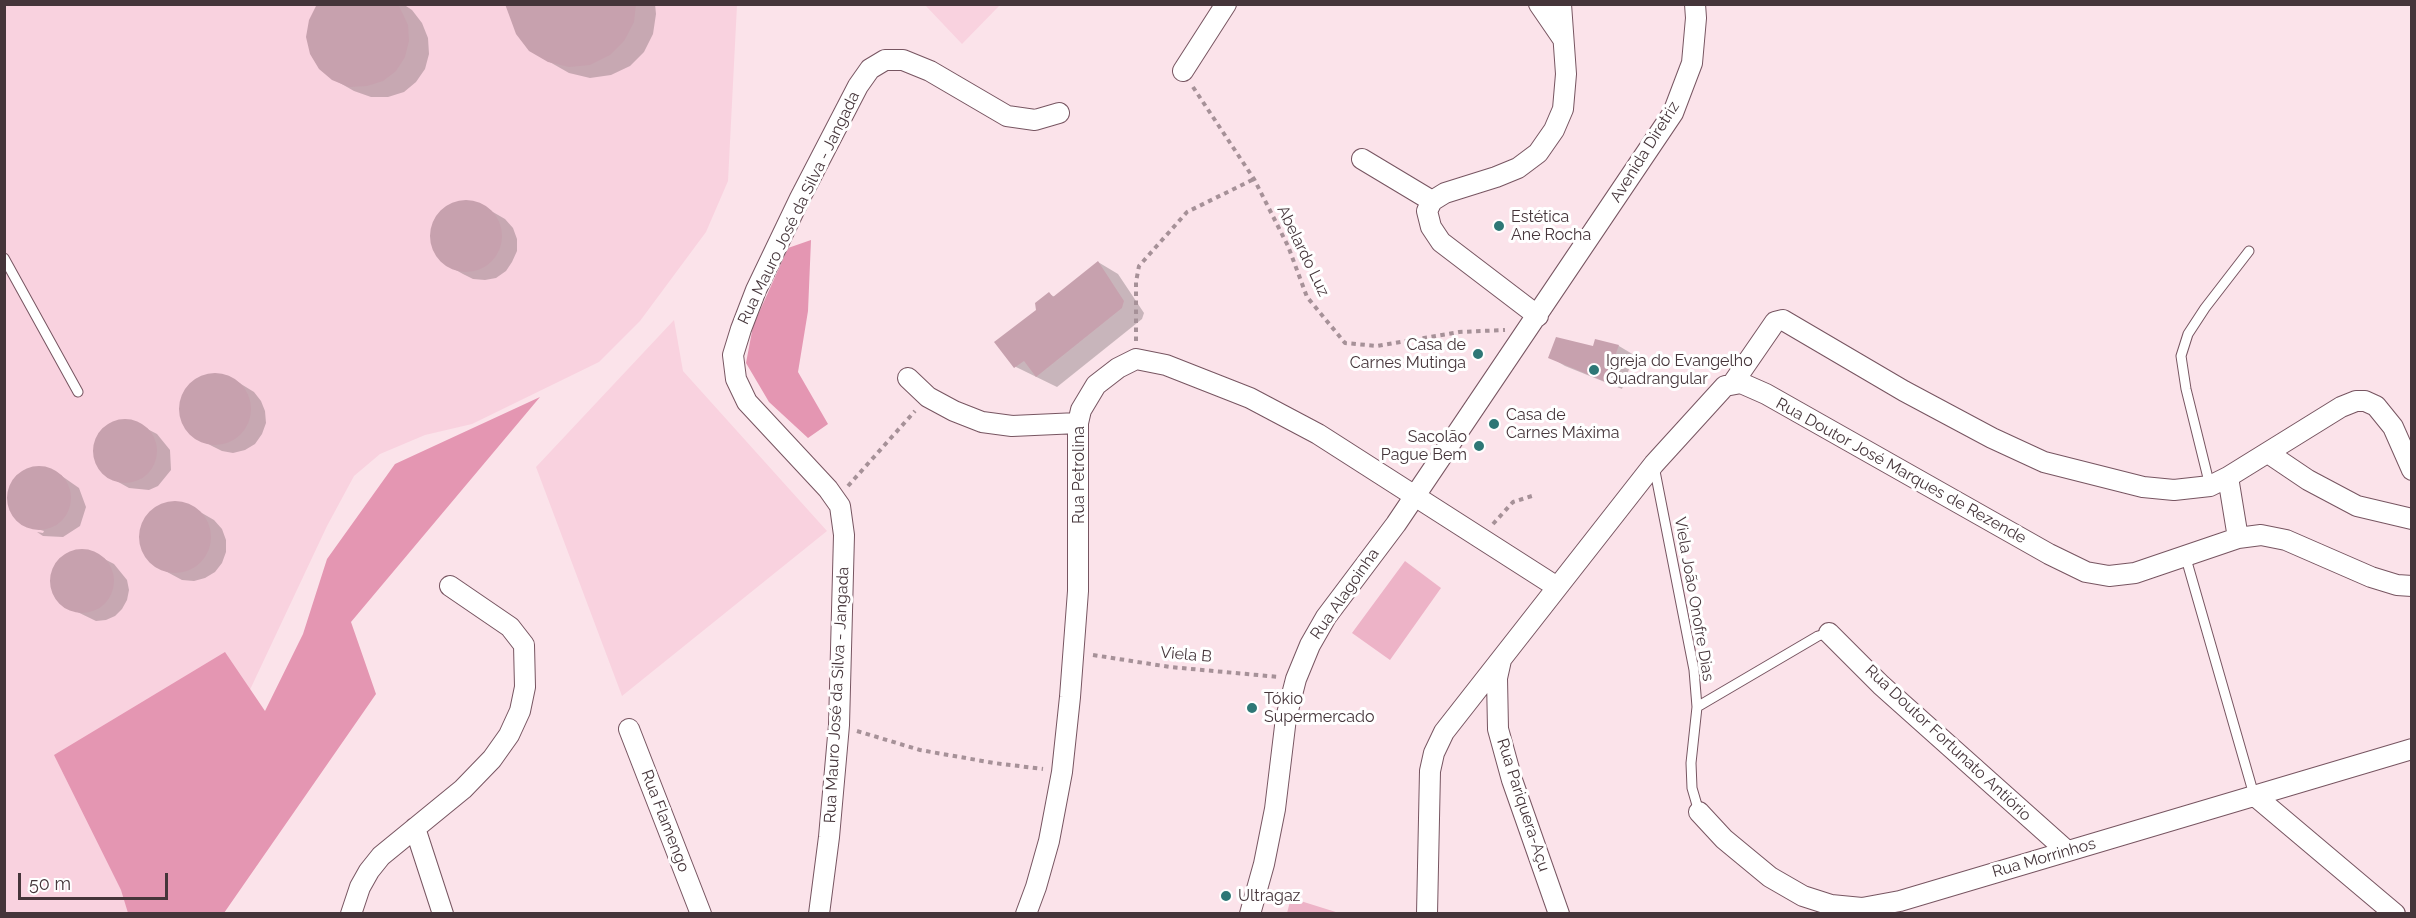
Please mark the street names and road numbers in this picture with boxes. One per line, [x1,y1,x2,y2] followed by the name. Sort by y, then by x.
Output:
[734,88,864,328] street label: Rua Mauro José da Silva - Jangada
[1606,98,1684,206] street label: Avenida Diretriz
[1273,202,1333,300] street label: Abelardo Luz
[1773,394,2029,548] street label: Rua Doutor José Marques de Rezende
[1069,426,1089,524] street label: Rua Petrolina
[1670,515,1718,683] street label: Viela João Onofre Dias
[1307,545,1383,643] street label: Rua Alagoinha
[821,566,853,824] street label: Rua Mauro José da Silva - Jangada
[1159,643,1213,667] street label: Viela B
[1861,661,2035,825] street label: Rua Doutor Fortunato Antiório
[1492,736,1554,874] street label: Rua Pariquera-Açu
[637,767,693,875] street label: Rua Flamengo
[1990,834,2098,882] street label: Rua Morrinhos

